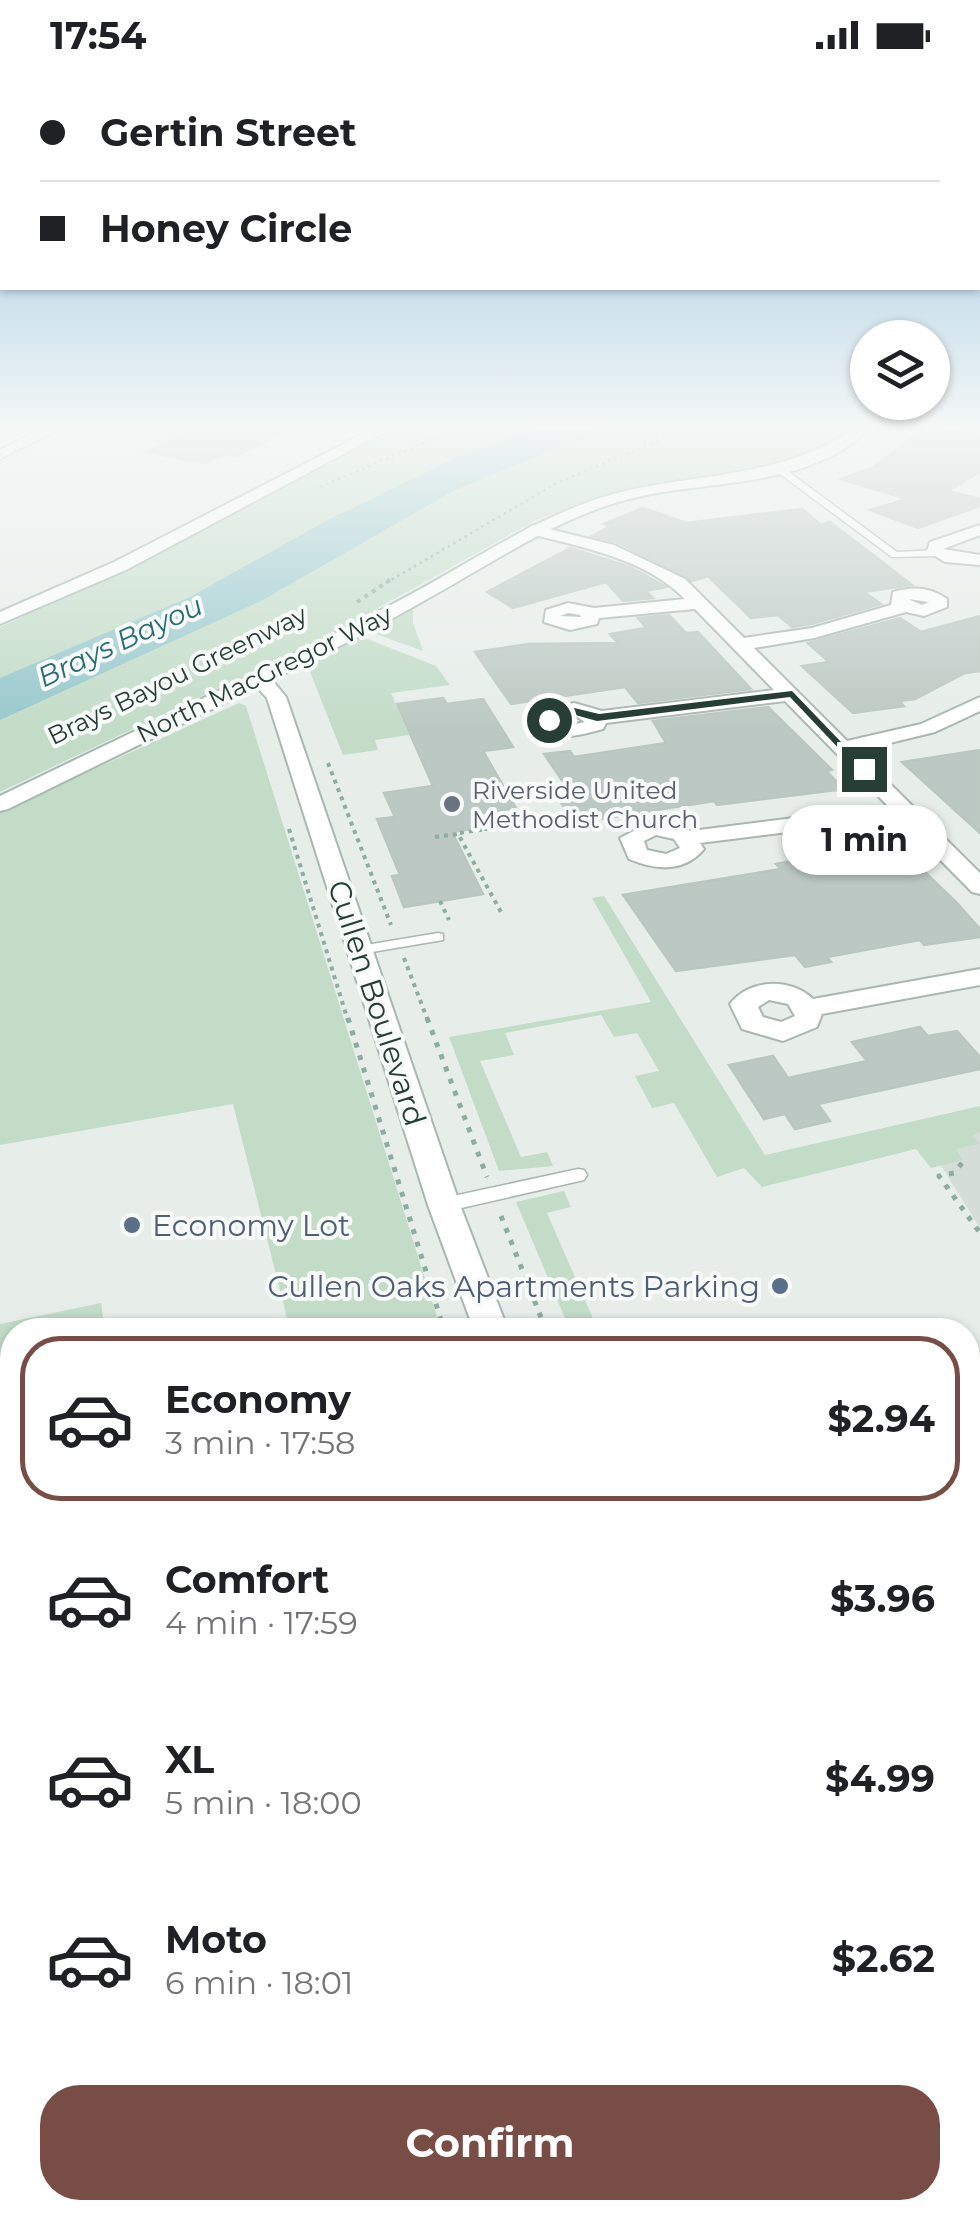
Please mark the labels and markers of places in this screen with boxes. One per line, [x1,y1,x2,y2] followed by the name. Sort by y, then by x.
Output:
[472,775,698,834] place label: Riverside United Methodist Church
[441,793,463,815] marker: Riverside United Methodist Church
[152,1207,350,1244] place label: Economy Lot
[121,1214,143,1236] marker: Economy Lot
[267,1268,760,1305] place label: Cullen Oaks Apartments Parking
[769,1275,791,1297] marker: Cullen Oaks Apartments Parking

